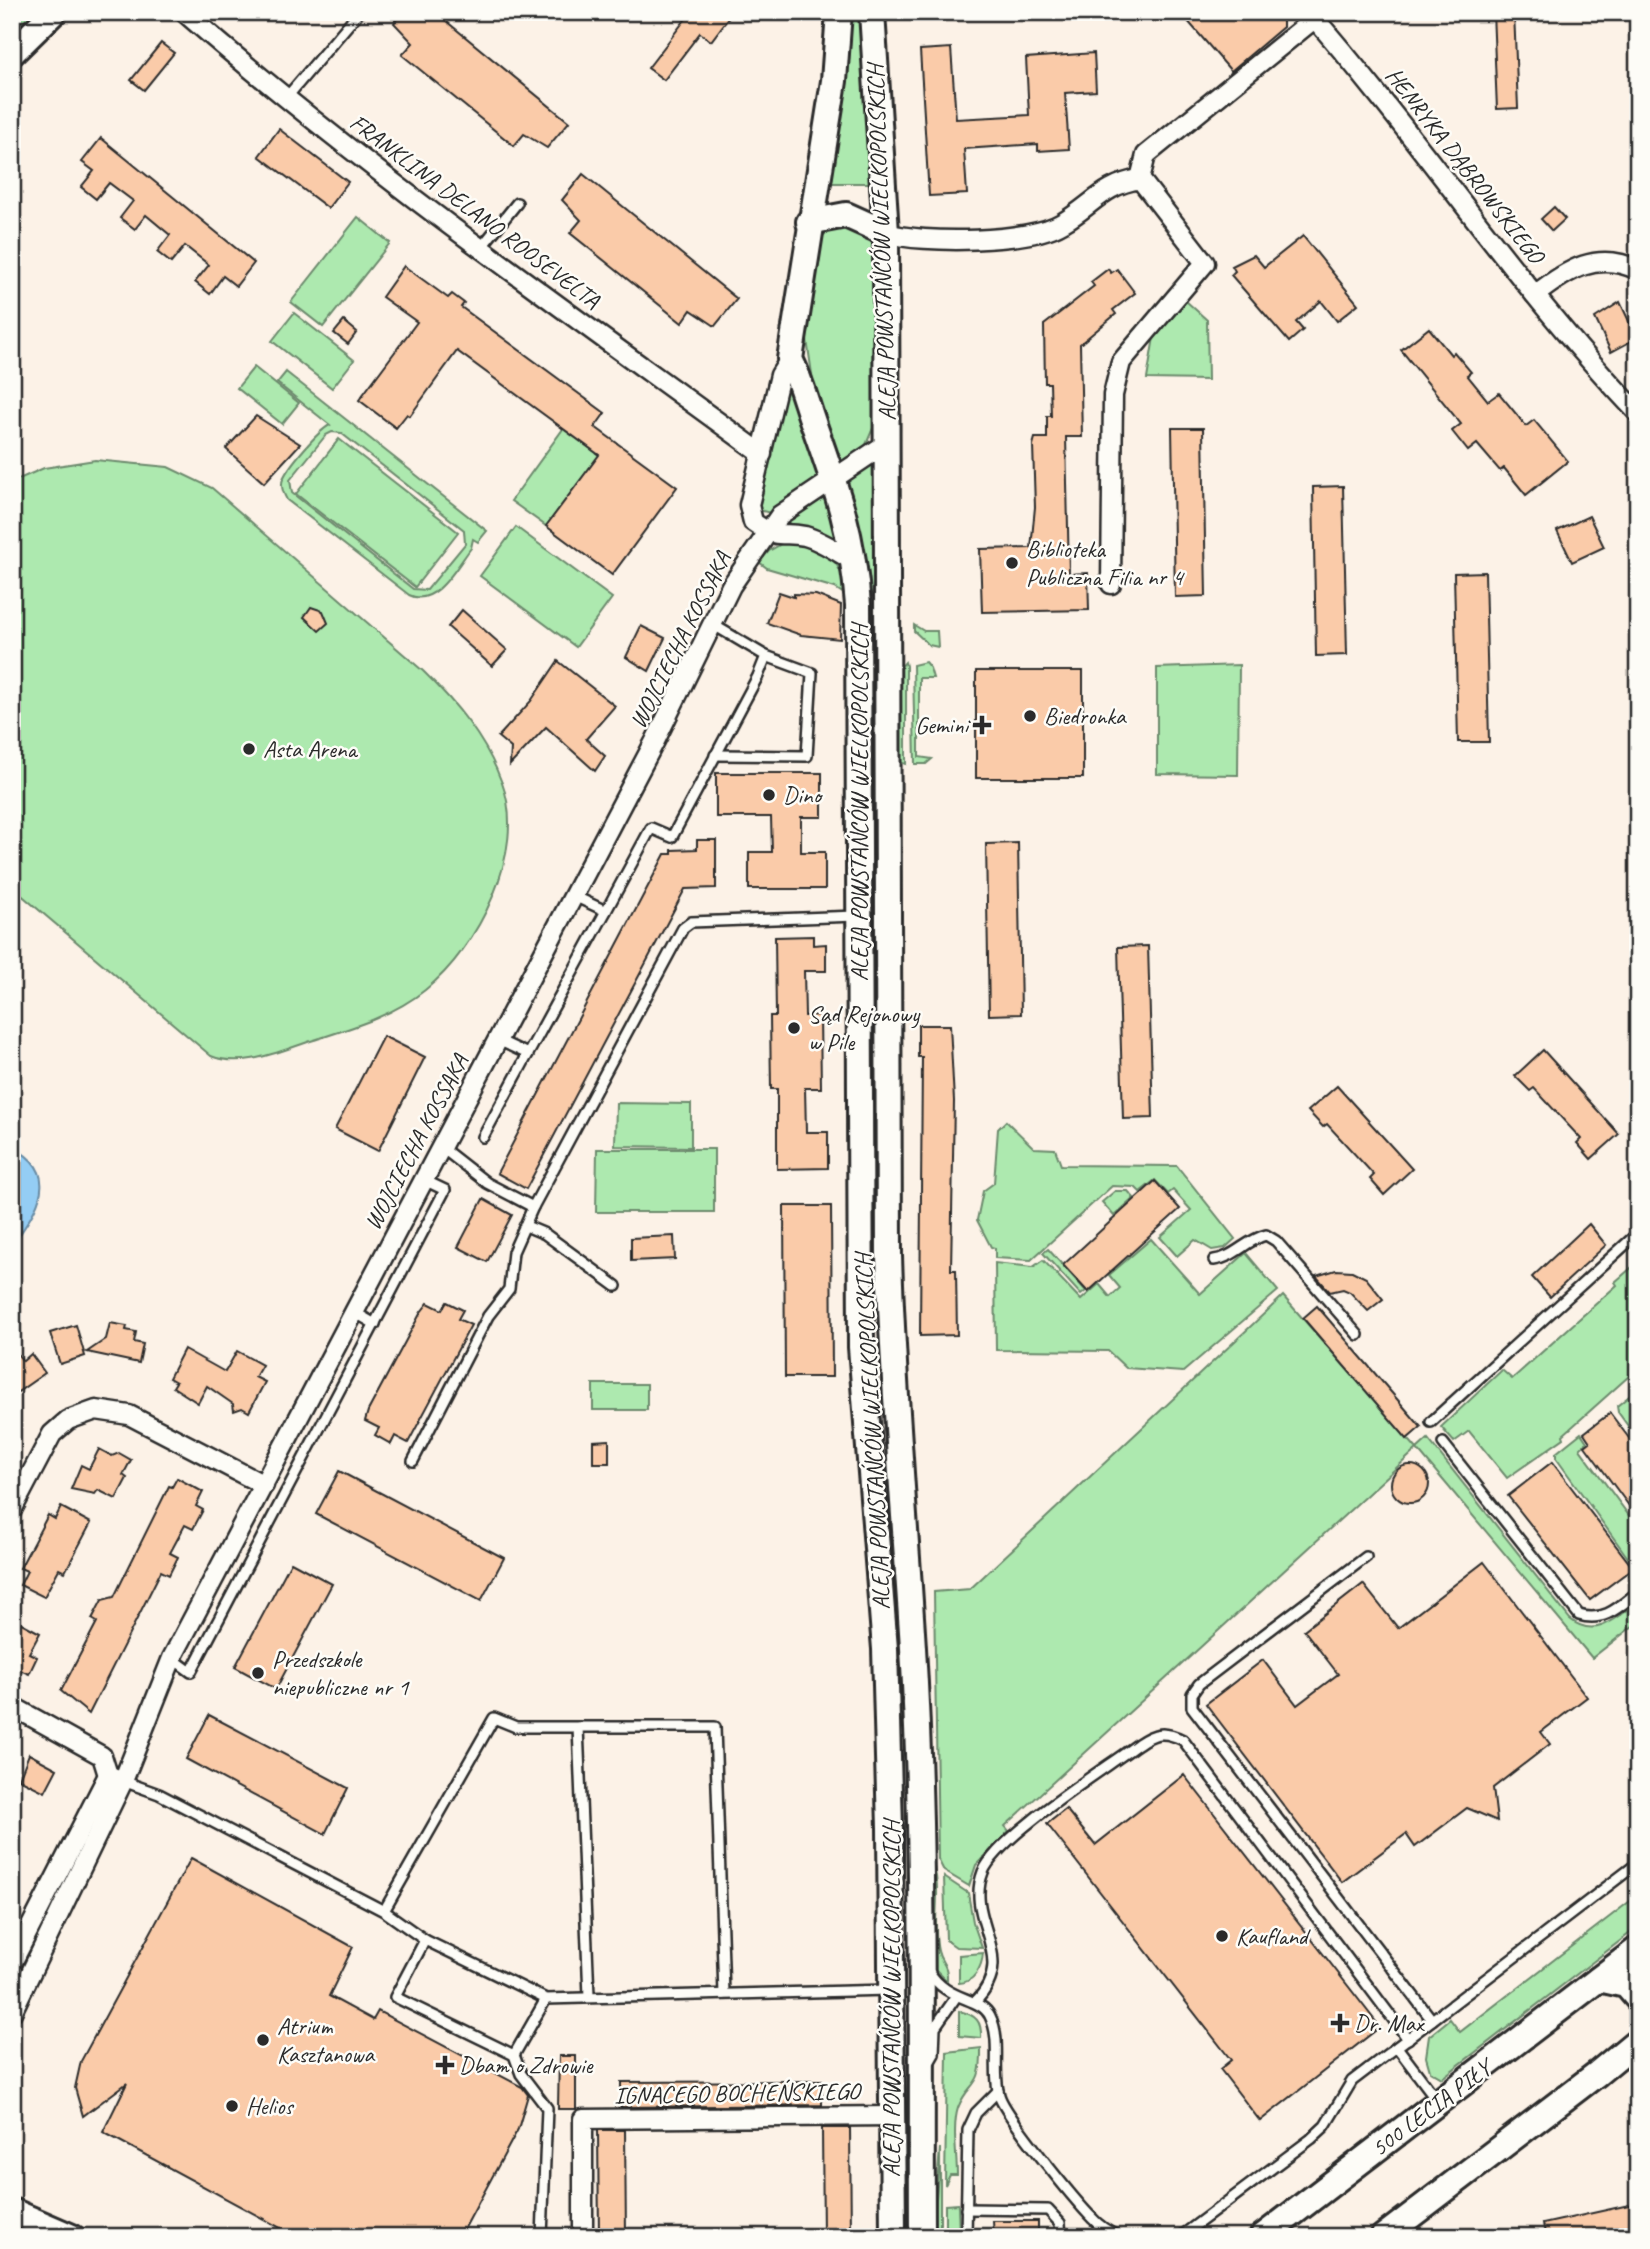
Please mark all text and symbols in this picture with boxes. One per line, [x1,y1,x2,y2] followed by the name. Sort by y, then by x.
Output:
[860,60,902,422] street label: ALEJA POWSTAŃCÓW WIELKOPOLSKICH
[1379,61,1553,271] street label: HENRYKA DĄBROWSKIEGO
[344,107,607,315] street label: FRANKLINA DELANO ROOSEVELTA
[1026,534,1185,592] place label: Biblioteka Publiczna Filia nr 4
[623,546,738,733] street label: WOJCIECHA KOSSAKA
[1004,555,1020,571] marker: Biblioteka Publiczna Filia nr 4
[844,620,874,981] street label: ALEJA POWSTAŃCÓW WIELKOPOLSKICH
[1044,701,1127,731] place label: Biedronka
[1022,708,1038,724] marker: Biedronka
[915,710,971,740] place label: Gemini
[974,717,990,733] marker: Gemini
[263,734,359,764] place label: Asta Arena
[241,741,257,757] marker: Asta Arena
[783,780,824,810] place label: Dino
[761,787,777,803] marker: Dino
[808,999,921,1057] place label: Sąd Rejonowy w Pile
[786,1020,802,1036] marker: Sąd Rejonowy w Pile
[357,1048,475,1235] street label: WOJCIECHA KOSSAKA
[847,1249,896,1611] street label: ALEJA POWSTAŃCÓW WIELKOPOLSKICH
[272,1644,410,1702] place label: Przedszkole niepubliczne nr 1
[250,1665,266,1681] marker: Przedszkole niepubliczne nr 1
[876,1816,906,2177] street label: ALEJA POWSTAŃCÓW WIELKOPOLSKICH
[1236,1921,1311,1951] place label: Kaufland
[1214,1928,1230,1944] marker: Kaufland
[1354,2008,1425,2038] place label: Dr. Max
[277,2011,375,2069] place label: Atrium Kasztanowa
[1332,2015,1348,2031] marker: Dr. Max
[255,2032,271,2048] marker: Atrium Kasztanowa
[459,2050,595,2080] place label: Dbam o Zdrowie
[1365,2050,1501,2163] street label: 500 LECIA PIŁY
[437,2057,453,2073] marker: Dbam o Zdrowie
[614,2076,863,2110] street label: IGNACEGO BOCHEŃSKIEGO
[246,2091,295,2121] place label: Helios
[224,2098,240,2114] marker: Helios

